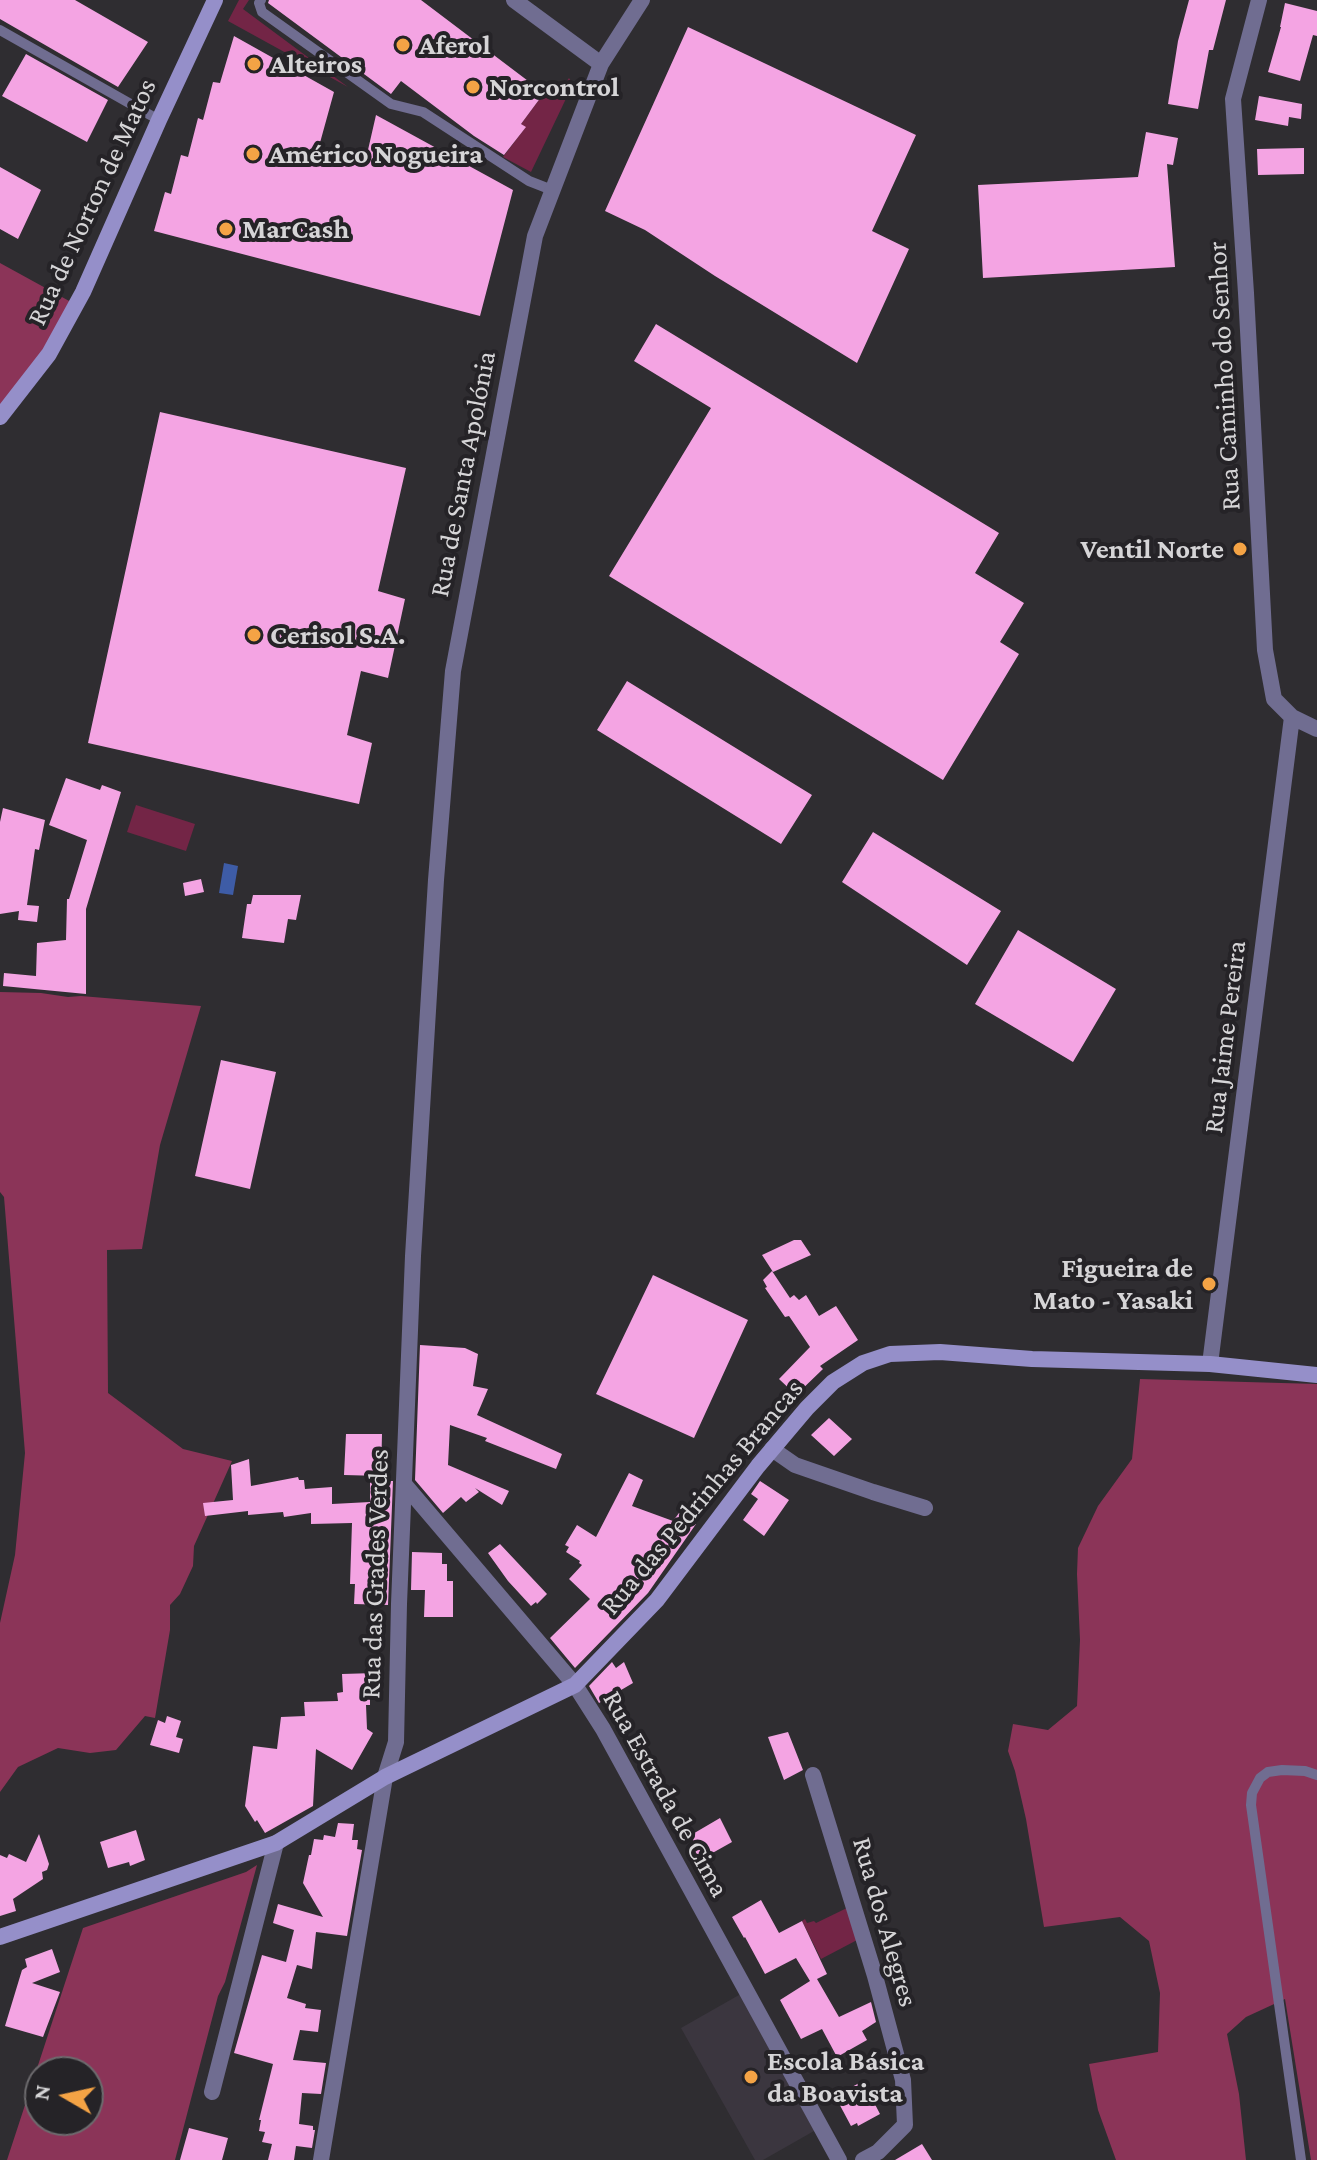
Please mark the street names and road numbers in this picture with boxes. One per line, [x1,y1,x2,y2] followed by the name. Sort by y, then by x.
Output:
[20,73,164,331] street label: Rua de Norton de Matos
[1200,240,1248,512] street label: Rua Caminho do Senhor
[423,348,503,600] street label: Rua de Santa Apolónia
[1197,939,1253,1135] street label: Rua Jaime Pereira
[593,1372,811,1622] street label: Rua das Pedrinhas Brancas
[354,1448,396,1700] street label: Rua das Grades Verdes
[595,1685,737,1903] street label: Rua Estrada de Cima
[845,1833,925,2011] street label: Rua dos Alegres

